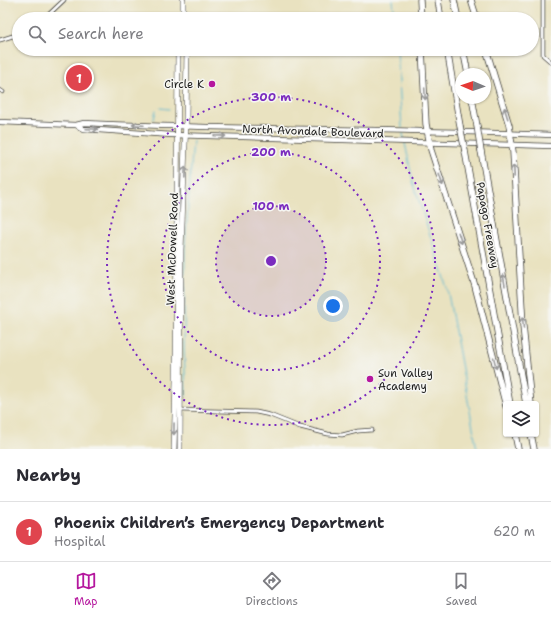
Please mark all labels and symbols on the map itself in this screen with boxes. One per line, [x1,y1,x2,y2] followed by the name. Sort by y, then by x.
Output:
[66,63,92,93] pin: 1
[455,68,491,104] north arrow
[164,77,204,92] place label: Circle K
[207,79,217,89] marker: Circle K
[421,88,428,101] one-way arrow
[251,89,291,105] text: 300 m
[502,107,509,120] one-way arrow
[132,121,145,128] one-way arrow
[242,122,384,141] street label: North Avondale Boulevard
[85,126,98,133] one-way arrow
[213,132,226,140] one-way arrow
[251,144,291,160] text: 200 m
[510,165,518,178] one-way arrow
[181,166,188,179] one-way arrow
[437,173,445,185] one-way arrow
[473,181,502,269] street label: Papago Freeway
[163,192,182,306] street label: West McDowell Road
[253,198,290,214] text: 100 m
[456,232,464,244] one-way arrow
[264,254,278,268] centre of rings
[500,274,508,287] one-way arrow
[323,296,343,316] your location
[520,317,527,330] one-way arrow
[491,356,499,369] one-way arrow
[378,366,433,394] place label: Sun Valley Academy
[365,374,375,384] marker: Sun Valley Academy
[170,422,178,435] one-way arrow

